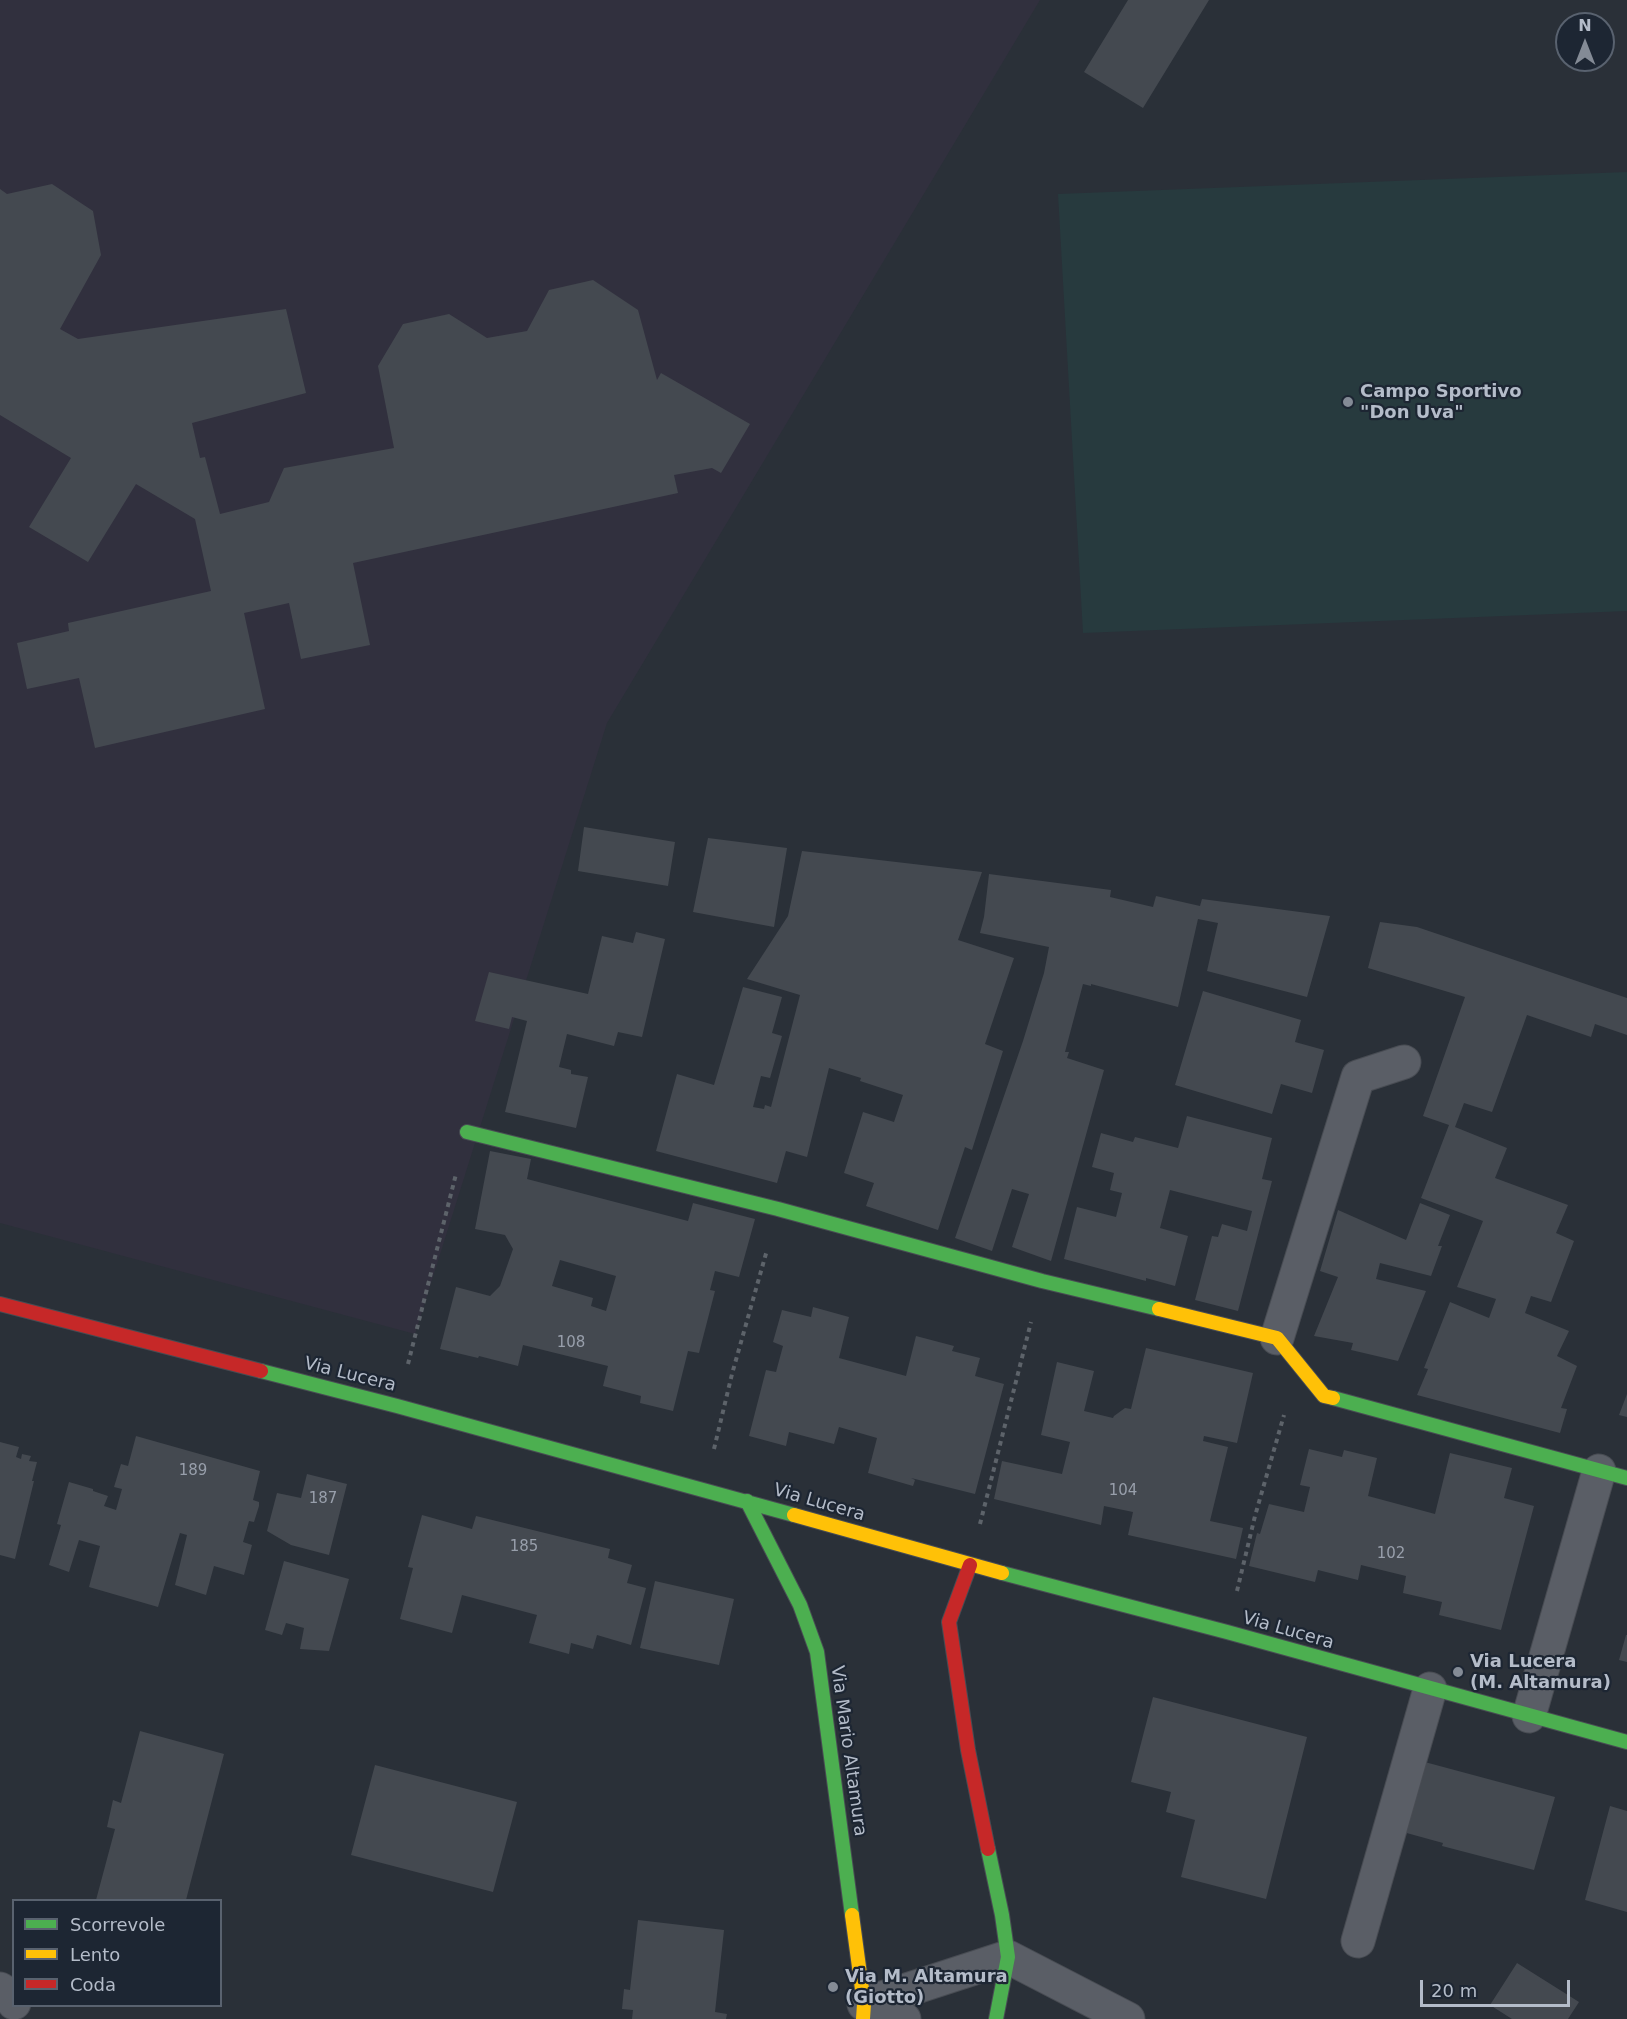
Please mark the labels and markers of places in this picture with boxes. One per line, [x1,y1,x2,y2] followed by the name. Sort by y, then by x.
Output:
[1360,381,1522,424] place label: Campo Sportivo "Don Uva"
[1341,395,1355,409] marker: Campo Sportivo "Don Uva"
[1470,1651,1611,1694] place label: Via Lucera (M. Altamura)
[1451,1665,1465,1679] marker: Via Lucera (M. Altamura)
[845,1966,1008,2008] place label: Via M. Altamura (Giotto)
[826,1980,840,1994] marker: Via M. Altamura (Giotto)

